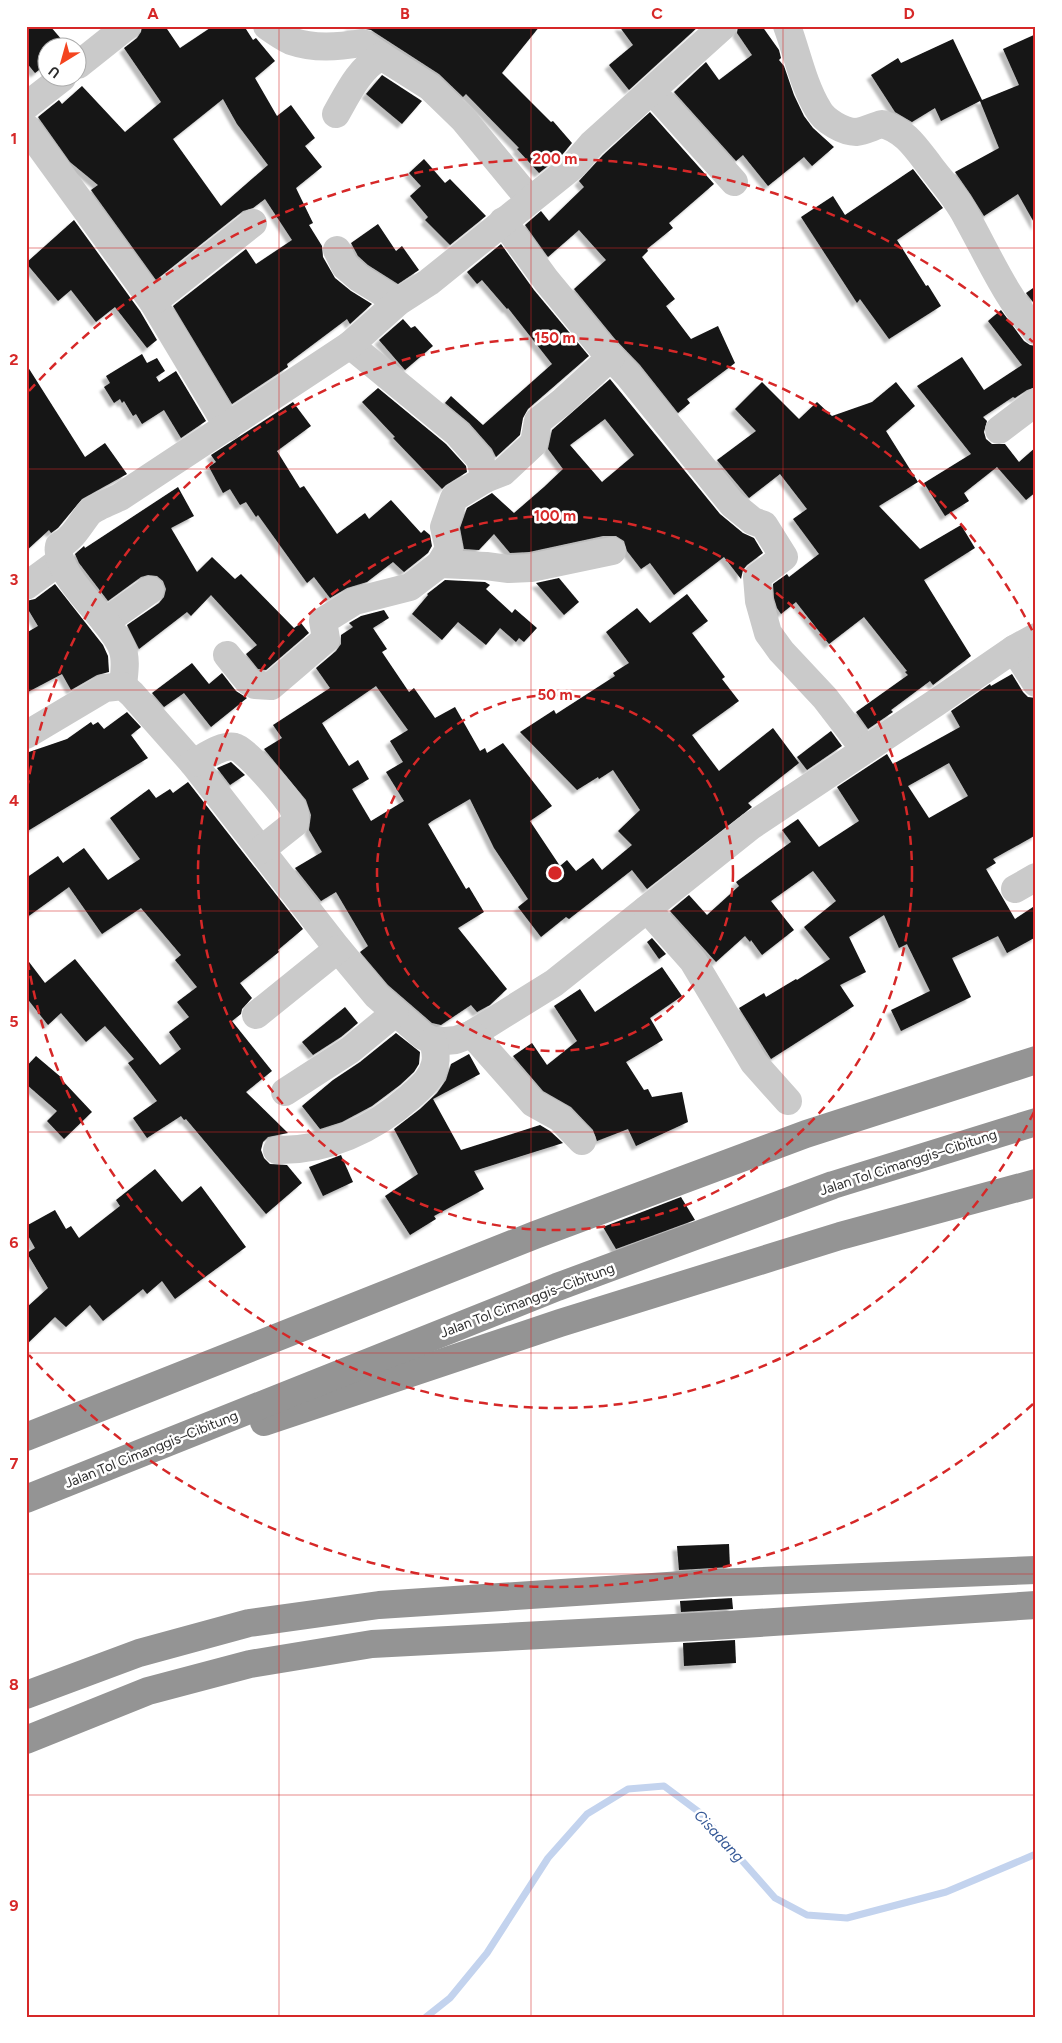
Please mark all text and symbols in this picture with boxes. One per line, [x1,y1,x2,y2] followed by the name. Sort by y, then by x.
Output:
[147,4,159,23] text: A
[400,4,410,23] text: B
[651,4,663,23] text: C
[903,4,915,23] text: D
[38,38,88,88] north arrow
[45,62,64,82] text: U
[11,129,17,148] text: 1
[533,150,577,168] text: 200 m
[534,329,576,347] text: 150 m
[9,350,19,369] text: 2
[534,507,576,525] text: 100 m
[10,570,19,589] text: 3
[537,686,573,704] text: 50 m
[9,791,19,810] text: 4
[546,864,564,882] centre of rings
[9,1012,19,1031] text: 5
[817,1126,999,1199] street label: Jalan Tol Cimanggis–Cibitung
[9,1233,19,1252] text: 6
[438,1259,617,1342] street label: Jalan Tol Cimanggis–Cibitung
[62,1407,240,1492] street label: Jalan Tol Cimanggis–Cibitung
[10,1454,19,1473] text: 7
[9,1675,19,1694] text: 8
[690,1806,748,1866] water label: Cisadang
[9,1896,19,1915] text: 9

